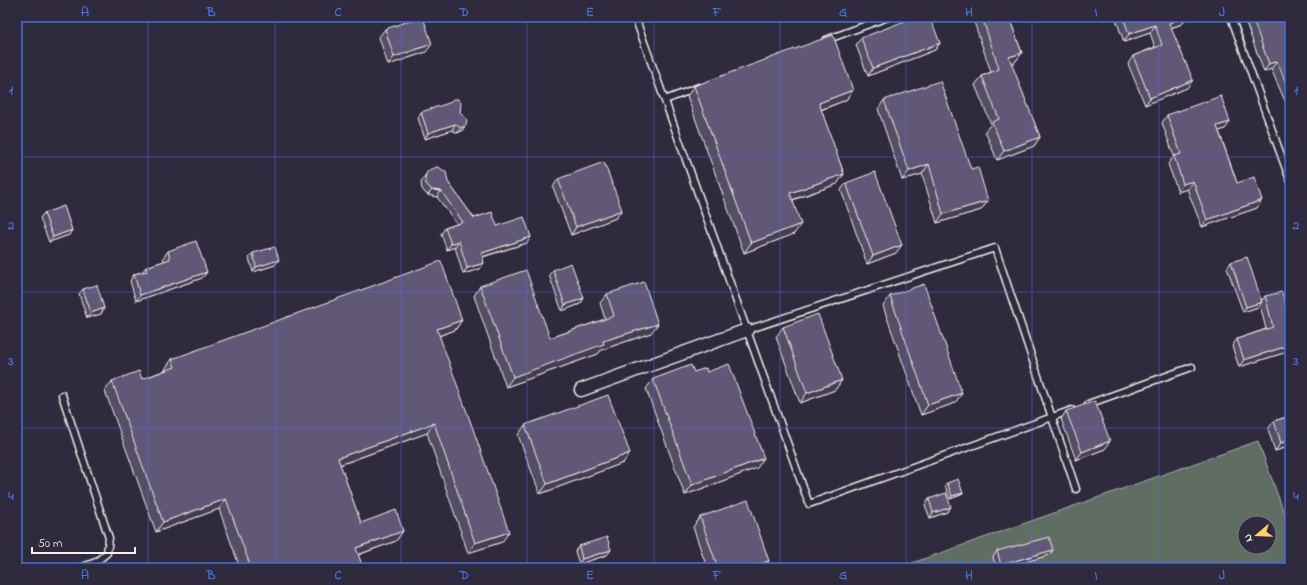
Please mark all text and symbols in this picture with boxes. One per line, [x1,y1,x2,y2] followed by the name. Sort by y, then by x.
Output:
[81,3,89,22] text: A
[206,3,216,22] text: B
[334,3,342,22] text: C
[458,3,469,22] text: D
[586,3,594,22] text: E
[712,3,722,22] text: F
[839,3,847,22] text: G
[965,3,973,22] text: H
[1094,3,1098,22] text: I
[1219,3,1225,22] text: J
[9,81,14,100] text: 1
[1294,81,1299,100] text: 1
[7,216,15,235] text: 2
[1292,216,1300,235] text: 2
[7,352,14,371] text: 3
[1292,352,1299,371] text: 3
[7,487,14,506] text: 4
[1292,487,1299,506] text: 4
[1237,515,1277,555] north arrow
[32,529,135,555] scale bar
[1240,532,1257,544] text: N
[38,535,62,553] text: 50 m
[81,566,89,585] text: A
[206,566,216,585] text: B
[334,566,342,585] text: C
[458,566,469,585] text: D
[586,566,594,585] text: E
[712,566,722,585] text: F
[839,566,847,585] text: G
[965,566,973,585] text: H
[1094,566,1098,585] text: I
[1219,566,1225,585] text: J

